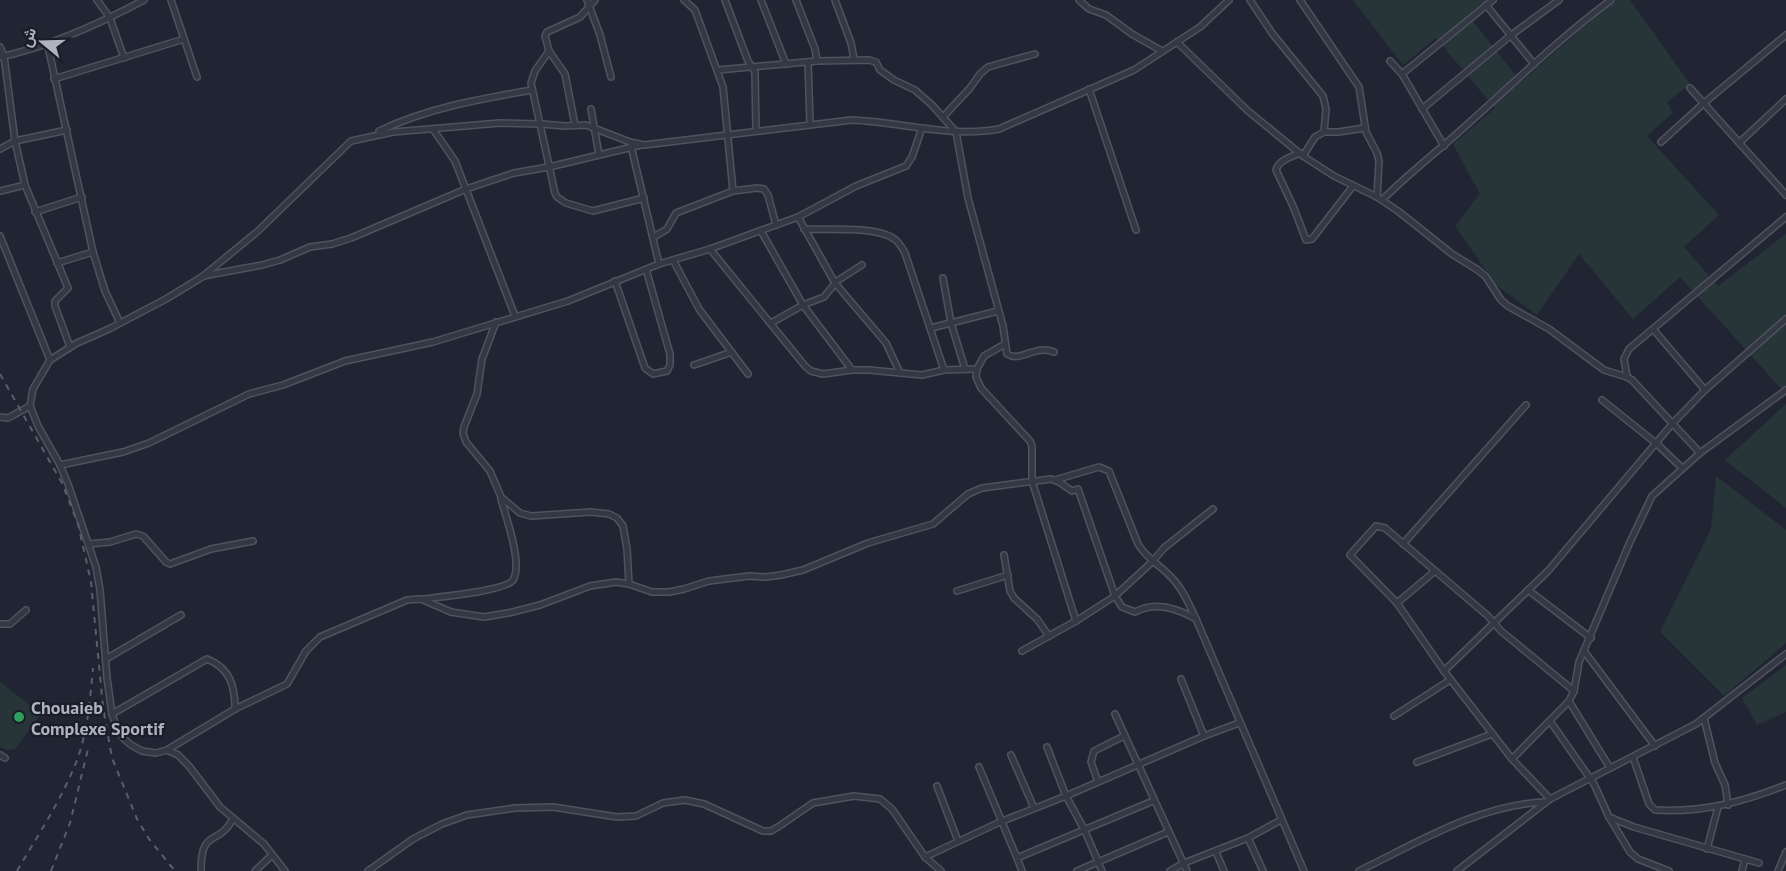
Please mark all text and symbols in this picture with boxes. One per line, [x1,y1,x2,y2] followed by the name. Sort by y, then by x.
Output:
[12,12,72,72] north arrow
[15,25,40,49] text: ش
[31,696,165,740] place label: Chouaieb Complexe Sportif
[12,710,26,724] marker: Chouaieb Complexe Sportif

